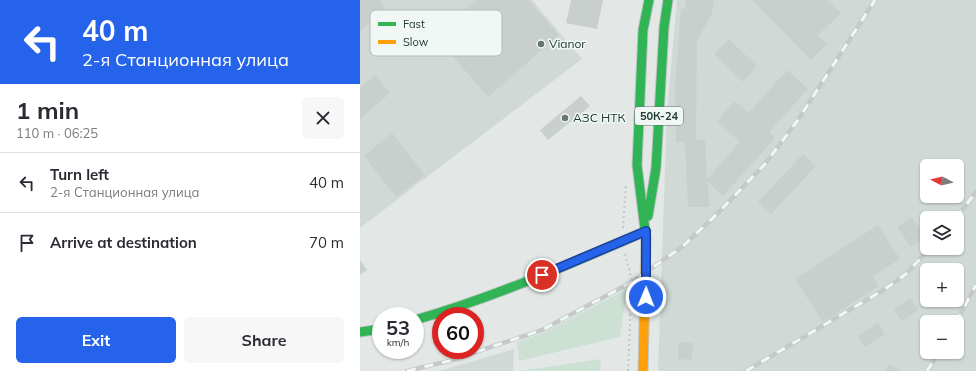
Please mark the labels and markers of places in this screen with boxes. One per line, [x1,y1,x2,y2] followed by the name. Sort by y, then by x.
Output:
[549,36,586,51] place label: Vianor
[536,39,546,49] marker: Vianor
[573,110,625,125] place label: АЗС НТК
[560,113,570,123] marker: АЗС НТК
[525,258,559,292] pin

